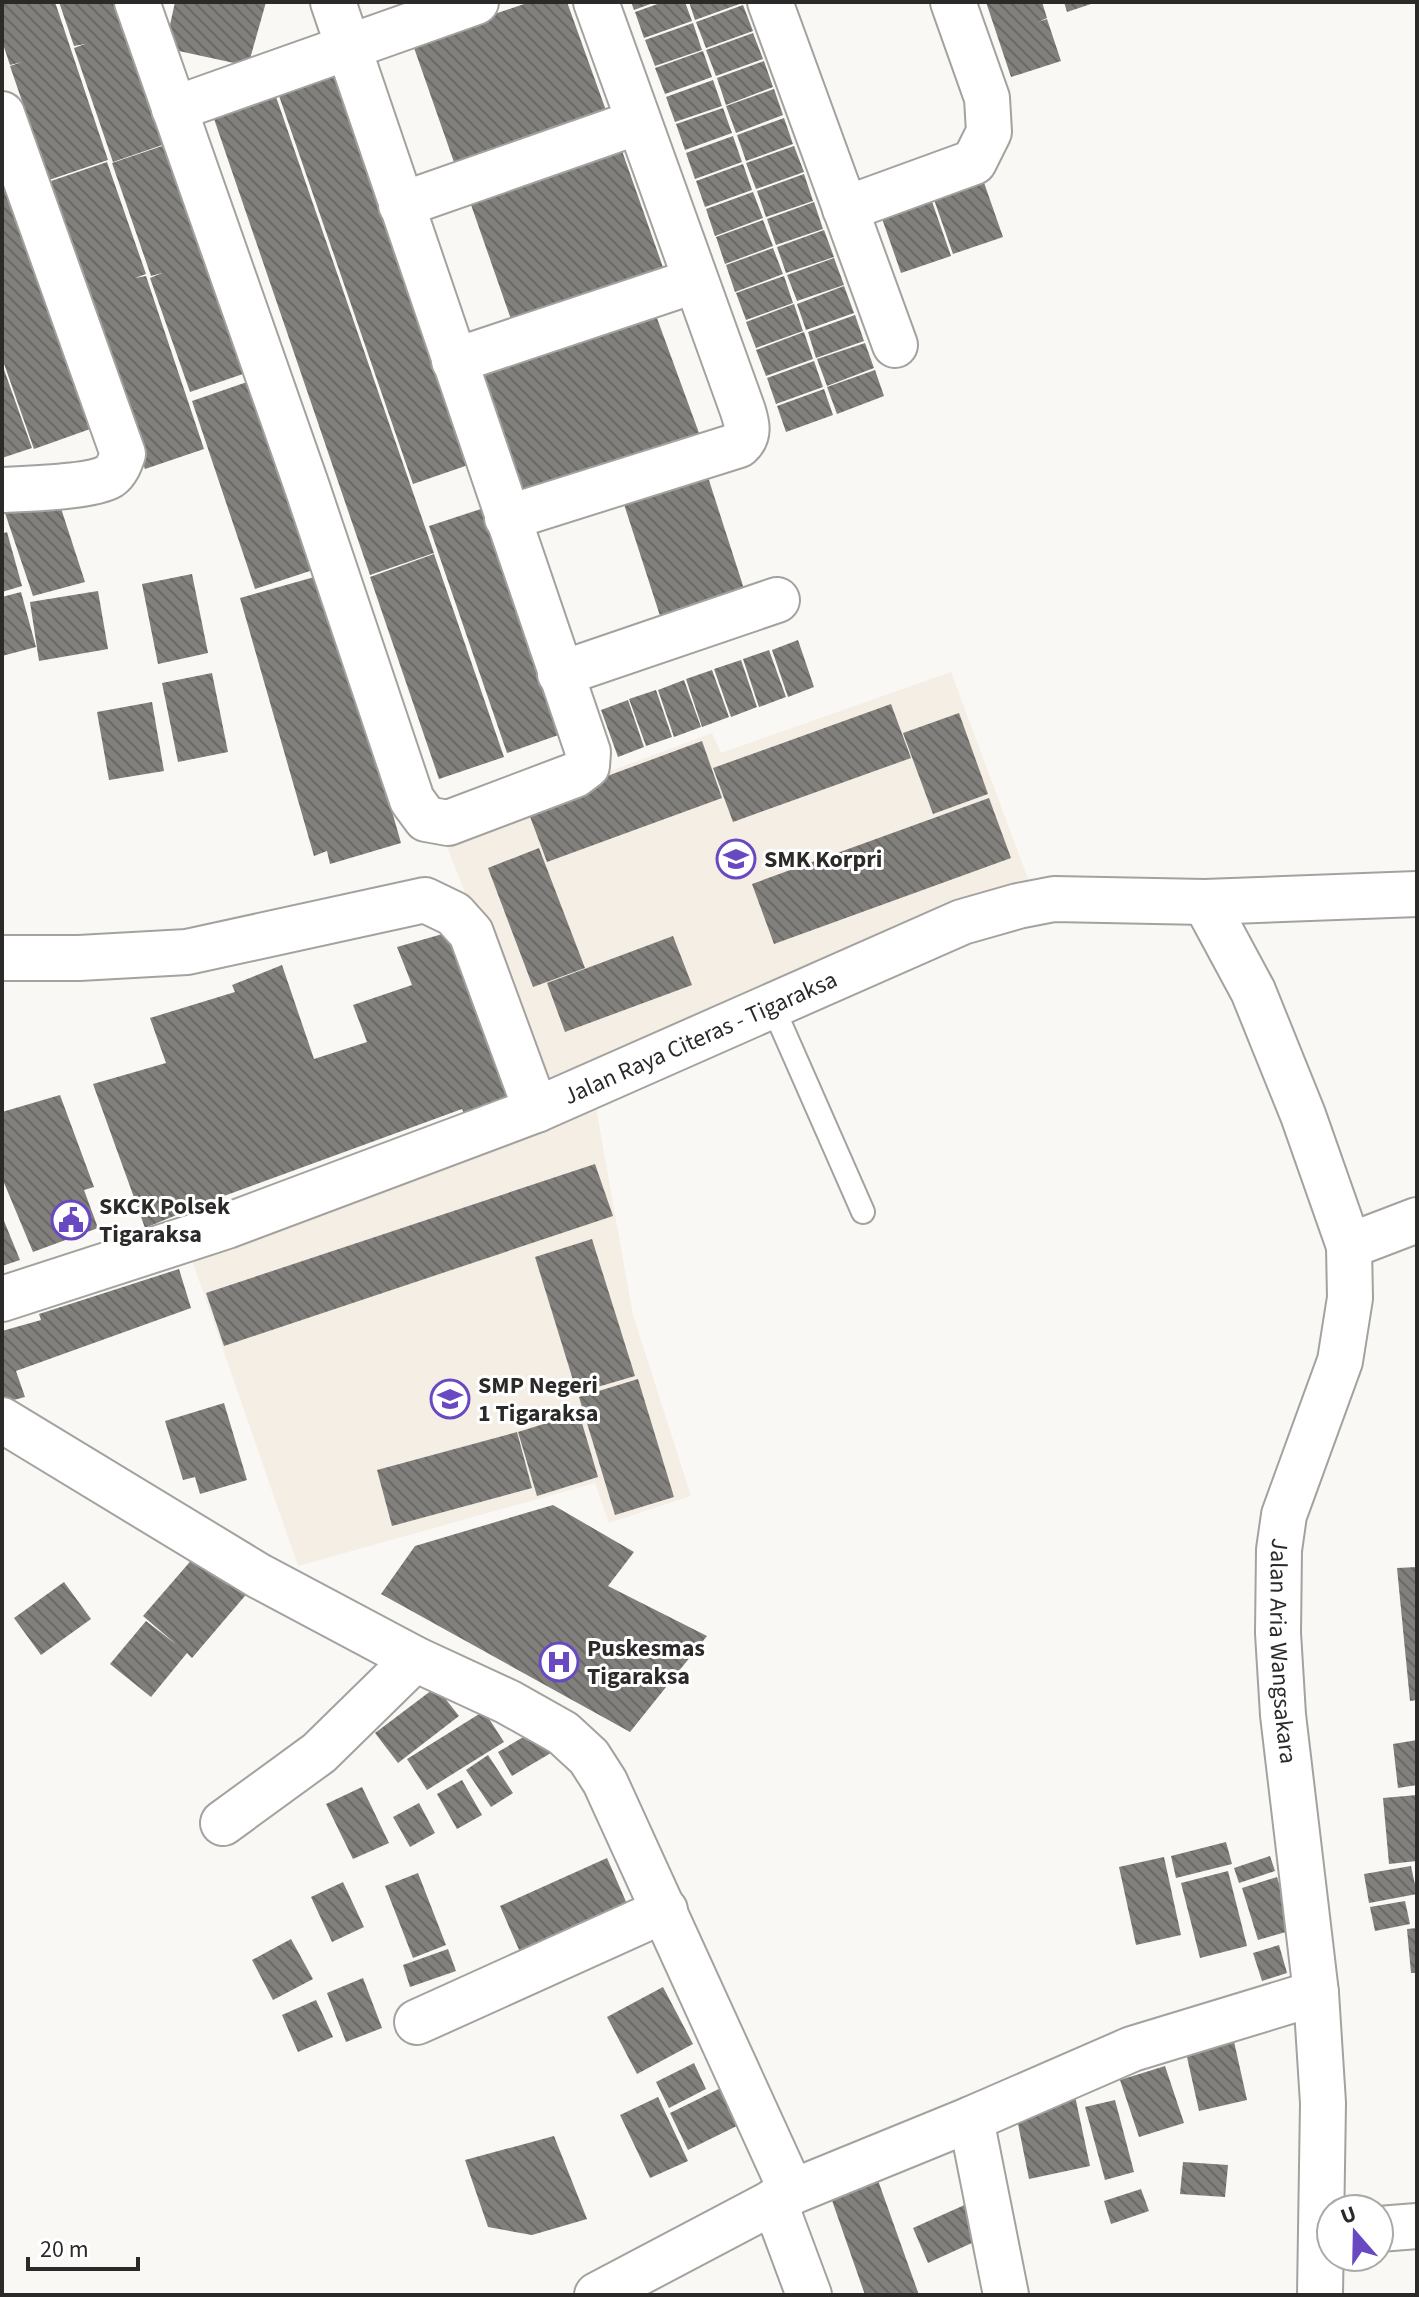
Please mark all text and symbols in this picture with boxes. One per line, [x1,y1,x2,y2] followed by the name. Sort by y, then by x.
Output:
[715,838,757,880] school or university icon: SMK Korpri
[764,842,882,877] place label: SMK Korpri
[558,962,843,1113] street label: Jalan Raya Citeras - Tigaraksa
[99,1189,231,1252] place label: SKCK Polsek Tigaraksa
[50,1199,92,1241] public building icon: SKCK Polsek Tigaraksa
[478,1368,598,1431] place label: SMP Negeri 1 Tigaraksa
[429,1378,471,1420] school or university icon: SMP Negeri 1 Tigaraksa
[1260,1536,1306,1766] street label: Jalan Aria Wangsakara
[587,1631,705,1694] place label: Puskesmas Tigaraksa
[538,1641,580,1683] hospital icon: Puskesmas Tigaraksa
[1315,2193,1395,2273] north arrow
[1336,2198,1361,2233] text: U
[28,2221,138,2271] scale bar
[40,2232,89,2267] text: 20 m

